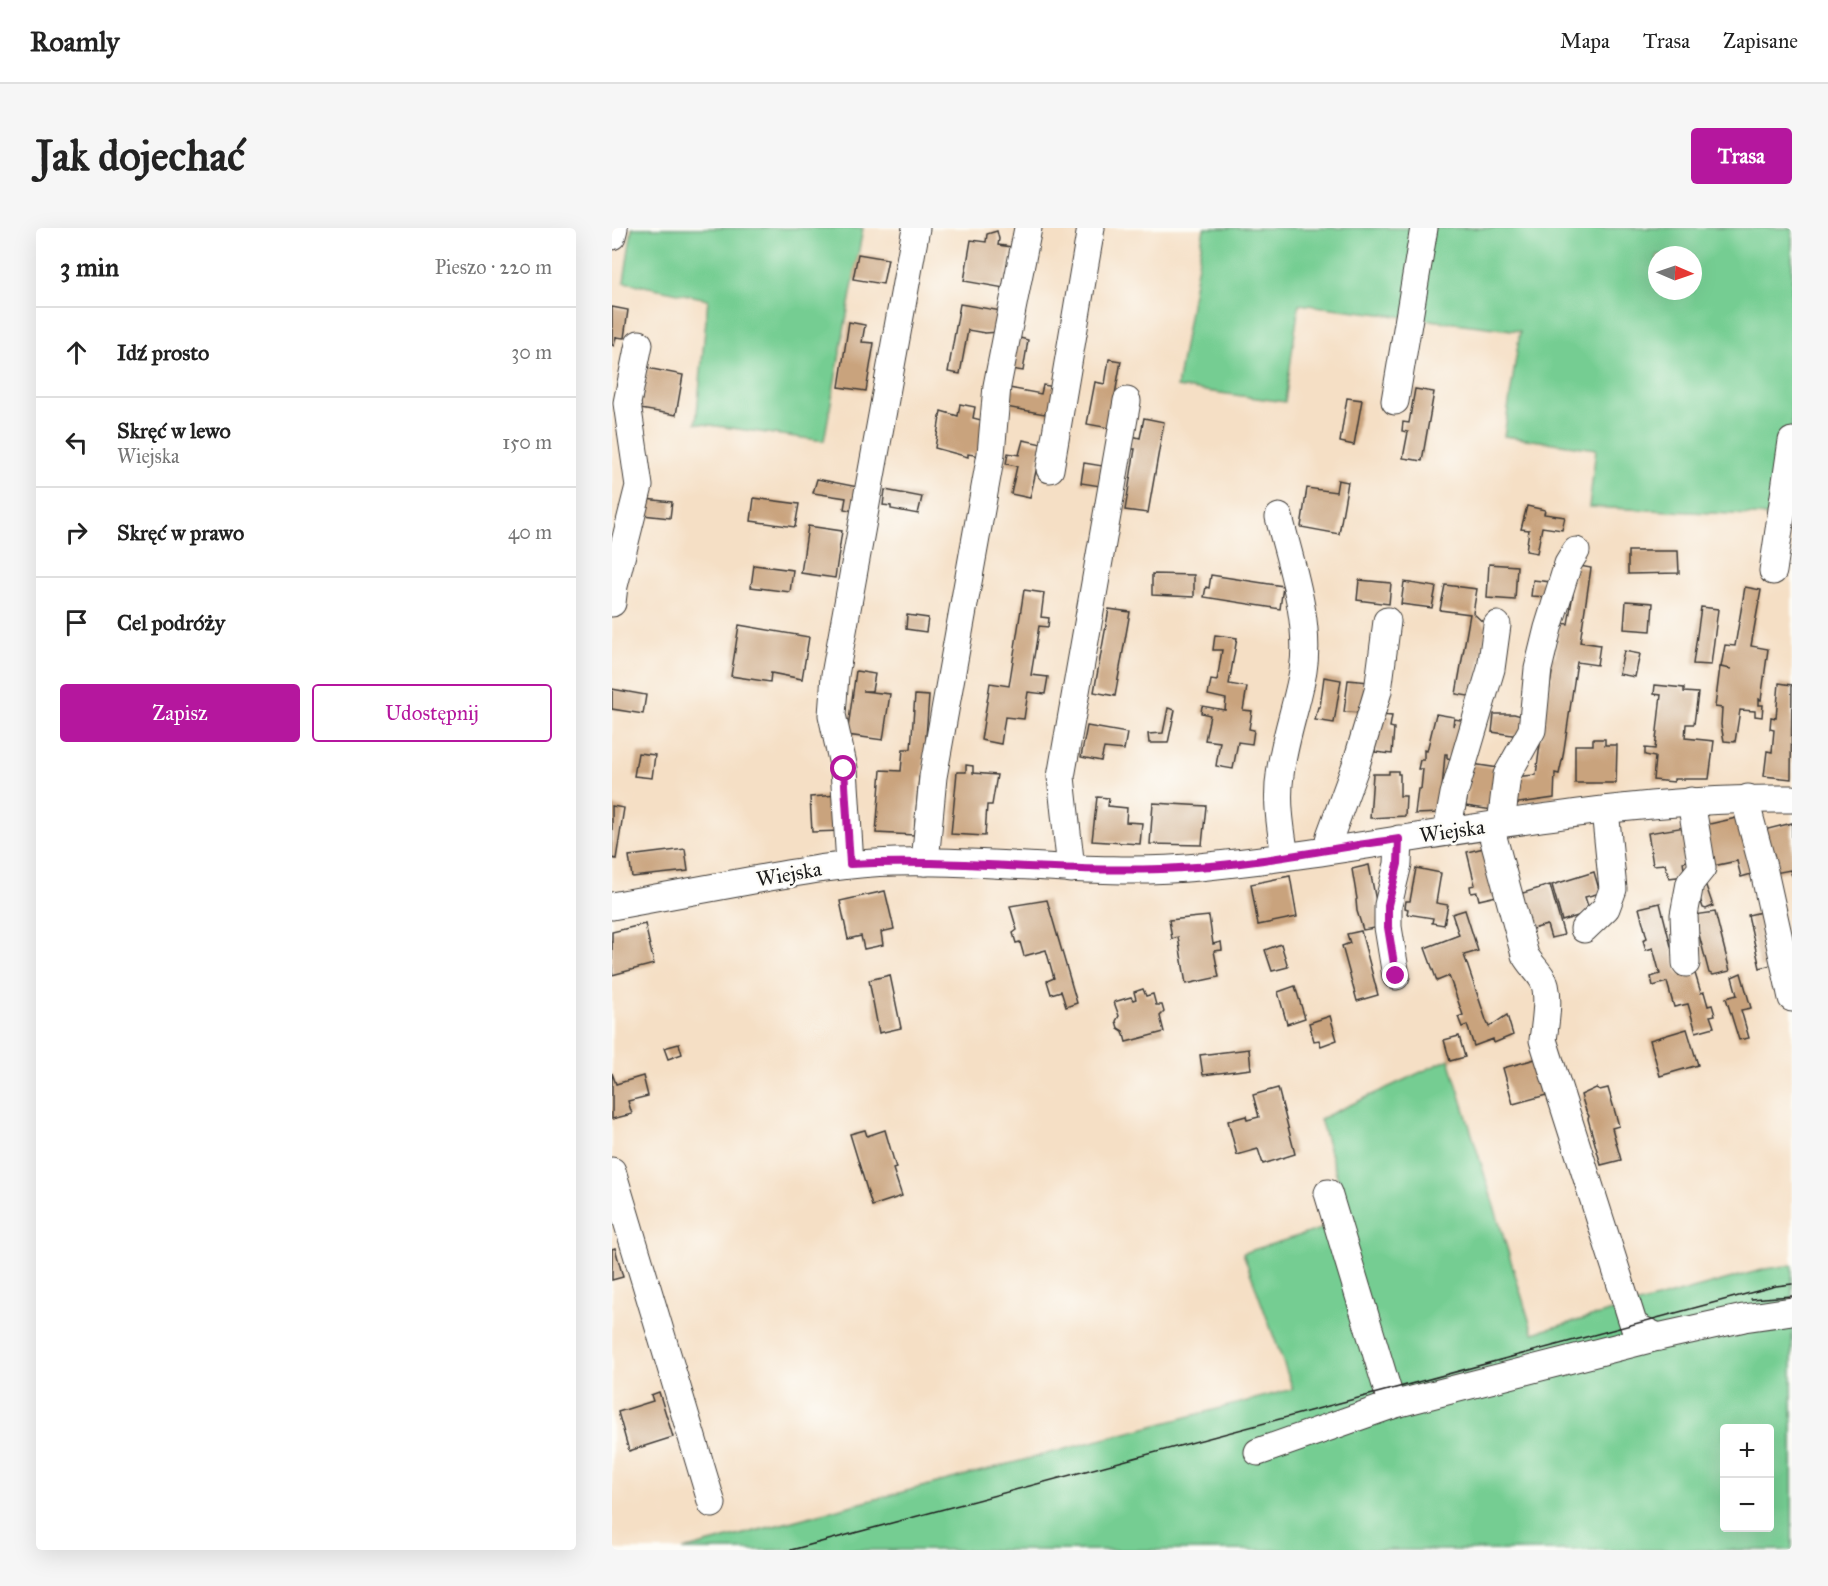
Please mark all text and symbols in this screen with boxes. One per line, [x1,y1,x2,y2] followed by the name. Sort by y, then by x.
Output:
[30,24,119,59] text: Roamly
[1560,28,1610,54] text: Mapa
[1643,28,1690,54] text: Trasa
[1723,28,1798,54] text: Zapisane
[1691,128,1792,184] button: Trasa
[36,130,245,182] text: Jak dojechać
[1648,246,1702,300] north arrow
[60,251,119,283] text: 3 min
[435,255,552,279] text: Pieszo · 220 m
[60,336,93,369] icon: ahead
[117,339,209,366] text: Idź prosto
[511,340,552,364] text: 30 m
[117,417,231,444] text: Skręć w lewo
[60,426,93,459] icon: left
[502,430,552,454] text: 150 m
[117,444,180,468] text: Wiejska
[60,516,93,549] icon: right
[117,519,244,546] text: Skręć w prawo
[508,520,552,544] text: 40 m
[60,606,93,639] icon: arrive
[117,609,225,636] text: Cel podróży
[60,684,300,742] button: Zapisz
[312,684,552,742] button: Udostępnij
[830,755,856,781] route start
[1418,814,1486,848] street label: Wiejska
[754,855,824,893] street label: Wiejska
[1382,962,1408,988] route end
[1720,1424,1774,1532] map controls
[1720,1424,1774,1478] button: +
[1720,1478,1774,1532] button: −

